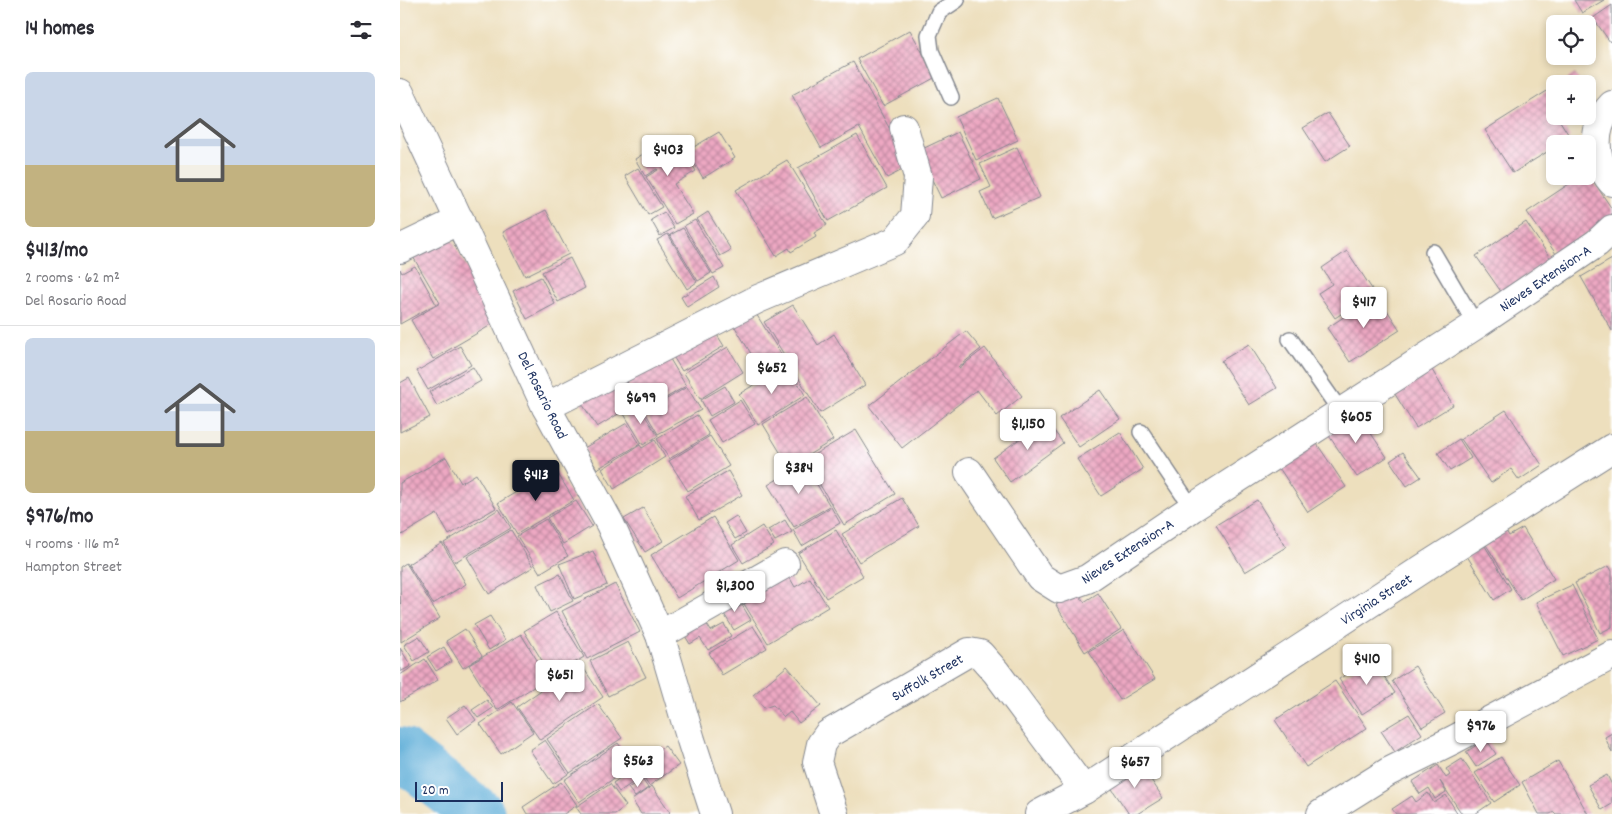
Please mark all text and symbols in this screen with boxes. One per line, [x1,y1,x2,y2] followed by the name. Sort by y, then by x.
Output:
[25,15,95,45] text: 14 homes
[1546,15,1596,185] map controls
[1546,15,1596,65] button: locate
[347,16,375,44] icon: filters
[1546,75,1596,125] button: +
[155,105,245,195] icon: home
[638,134,698,177] pin: $403
[1546,135,1596,185] button: −
[653,139,683,162] text: $403
[25,237,88,267] text: $413/mo
[1496,241,1597,319] street label: Nieves Extension-A
[25,267,120,290] text: 2 rooms · 62 m²
[1334,286,1394,329] pin: $417
[25,290,127,313] text: Del Rosario Road
[1352,291,1376,314] text: $417
[510,348,572,443] street label: Del Rosario Road
[742,352,802,395] pin: $652
[757,357,787,380] text: $652
[155,370,245,460] icon: home
[611,382,671,425] pin: $699
[626,387,656,410] text: $699
[1326,402,1386,444] pin: $605
[1340,406,1372,429] text: $605
[987,408,1069,451] pin: $1,150
[1011,413,1045,436] text: $1,150
[769,452,829,495] pin: $384
[785,457,813,480] text: $384
[506,460,566,502] pin: $413
[523,464,549,487] text: $413
[25,503,93,533] text: $976/mo
[1077,514,1179,591] street label: Nieves Extension-A
[25,533,120,556] text: 4 rooms · 116 m²
[25,556,122,579] text: Hampton Street
[1337,569,1418,632] street label: Virginia Street
[694,570,776,613] pin: $1,300
[715,575,755,598] text: $1,300
[1337,644,1397,686] pin: $410
[1354,648,1380,671] text: $410
[888,649,968,708] street label: Suffolk Street
[530,660,590,702] pin: $651
[547,664,573,687] text: $651
[1451,710,1511,753] pin: $976
[1466,715,1496,738] text: $976
[608,746,668,788] pin: $563
[1105,746,1165,789] pin: $657
[623,750,653,773] text: $563
[1120,751,1150,774] text: $657
[415,779,502,802] scale bar
[422,781,449,801] text: 20 m

